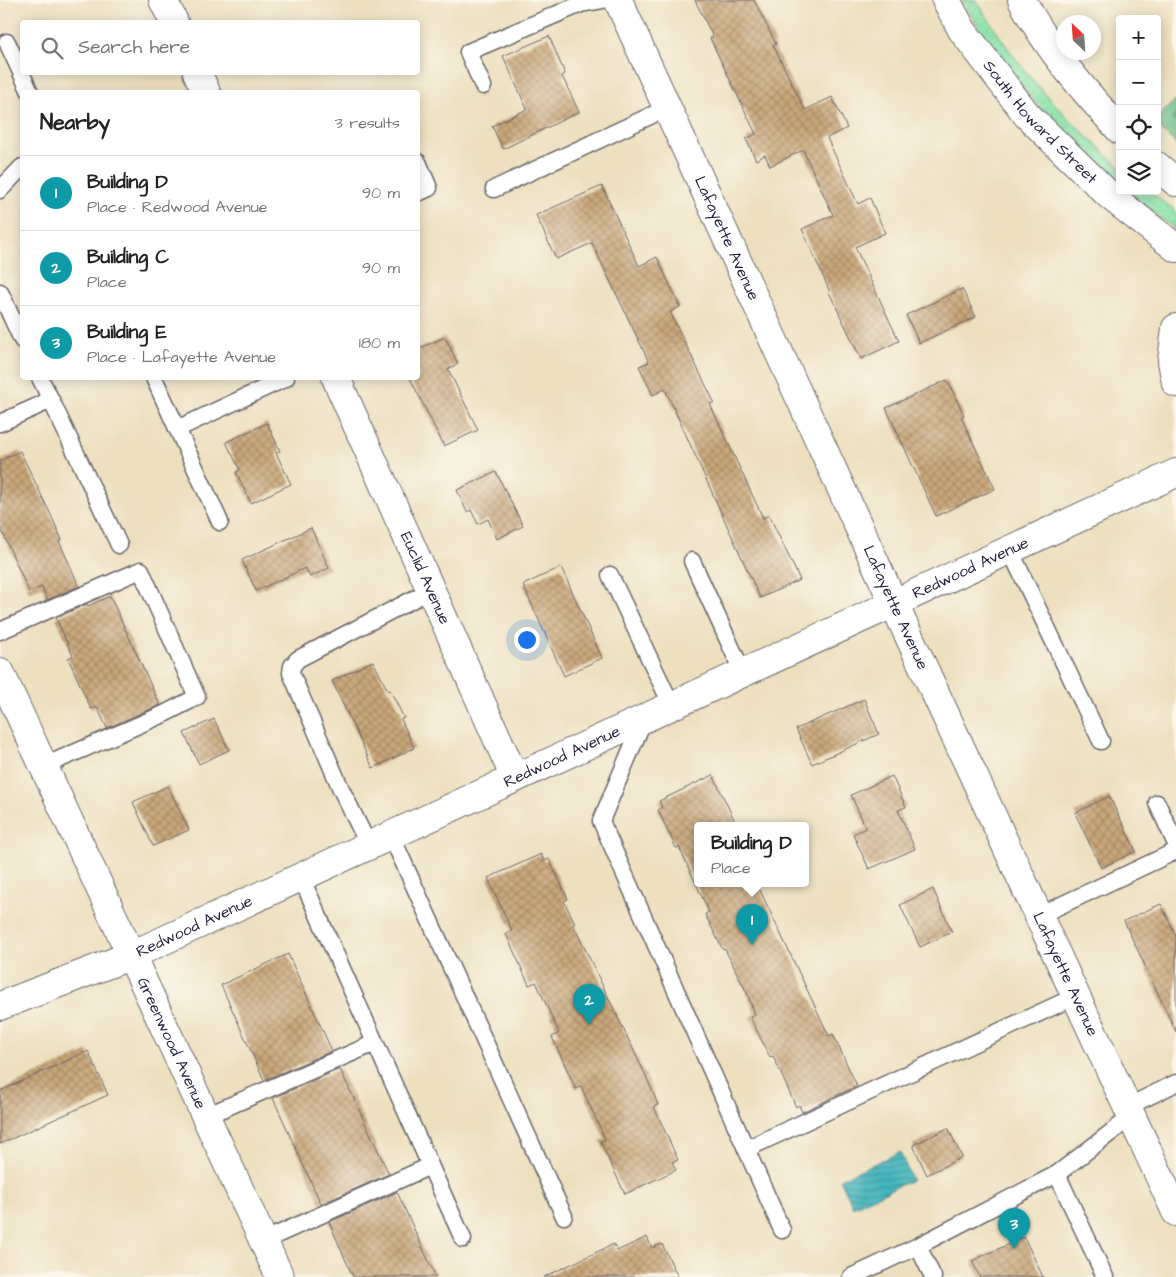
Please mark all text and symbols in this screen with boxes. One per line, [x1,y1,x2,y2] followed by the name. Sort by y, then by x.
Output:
[1056,15,1101,60] north arrow
[1116,15,1161,195] map controls
[1116,15,1161,60] button: +
[20,20,420,75] search box
[38,34,66,62] icon: search
[78,34,190,61] text: Search here
[978,56,1103,189] street label: South Howard Street
[1116,60,1161,105] button: −
[1116,105,1161,150] button: locate
[40,108,110,137] text: Nearby
[335,112,400,134] text: 3 results
[1116,150,1161,195] button: layers
[87,169,168,196] text: Building D
[689,173,765,304] street label: Lafayette Avenue
[55,182,57,204] text: 1
[362,182,400,204] text: 90 m
[87,196,268,218] text: Place · Redwood Avenue
[87,244,169,271] text: Building C
[51,257,61,279] text: 2
[362,257,400,279] text: 90 m
[87,271,127,293] text: Place
[87,319,167,346] text: Building E
[52,332,60,354] text: 3
[359,332,400,354] text: 180 m
[87,346,276,368] text: Place · Lafayette Avenue
[395,528,456,628] street label: Euclid Avenue
[909,531,1032,604] street label: Redwood Avenue
[858,542,934,673] street label: Lafayette Avenue
[514,627,540,653] your location
[500,720,624,793] street label: Redwood Avenue
[694,822,809,887] popup
[711,830,792,857] text: Building D
[711,857,751,879] text: Place
[132,890,256,963] street label: Redwood Avenue
[736,904,768,945] pin: 1
[1027,909,1104,1040] street label: Lafayette Avenue
[132,974,212,1113] street label: Greenwood Avenue
[573,984,605,1025] pin: 2
[998,1208,1030,1249] pin: 3

